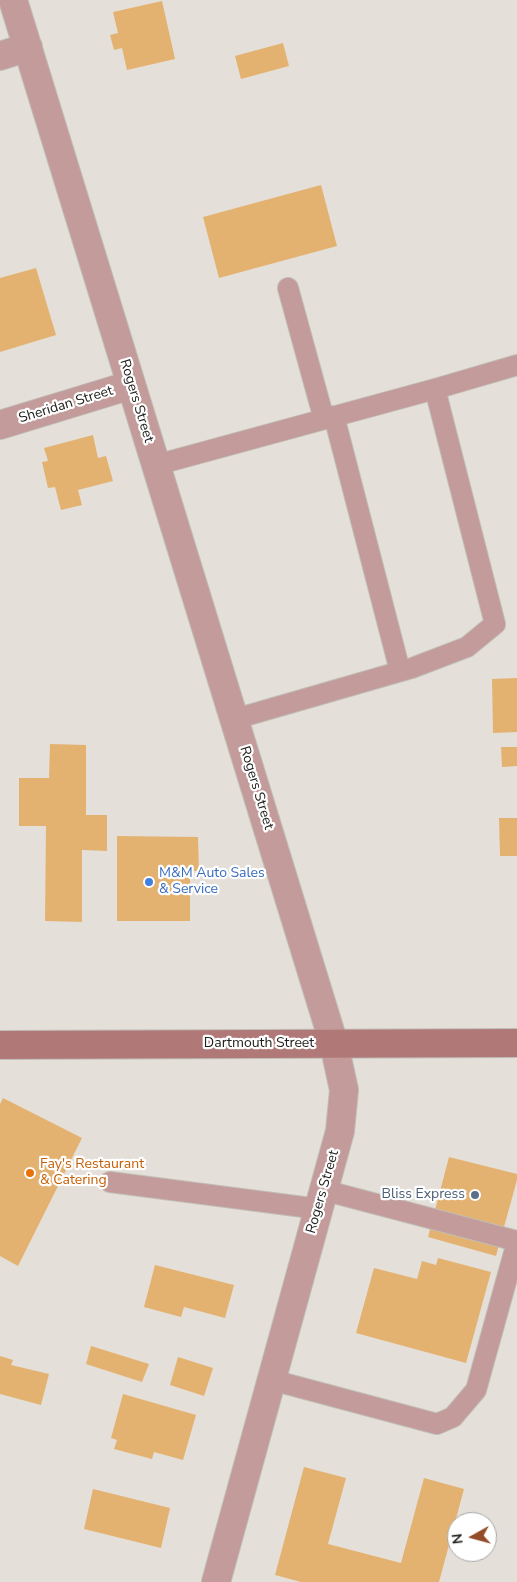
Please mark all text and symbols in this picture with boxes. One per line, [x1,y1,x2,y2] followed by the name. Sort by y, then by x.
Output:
[115,357,157,445] street label: Rogers Street
[17,383,115,427] street label: Sheridan Street
[235,744,277,832] street label: Rogers Street
[159,866,265,899] place label: M&M Auto Sales & Service
[143,876,155,888] marker: M&M Auto Sales & Service
[204,1036,314,1052] street label: Dartmouth Street
[303,1148,343,1236] street label: Rogers Street
[40,1157,144,1190] place label: Fay's Restaurant & Catering
[24,1167,36,1179] marker: Fay's Restaurant & Catering
[382,1187,465,1203] place label: Bliss Express
[469,1189,481,1201] marker: Bliss Express
[447,1512,497,1562] north arrow
[448,1532,468,1545] text: N

